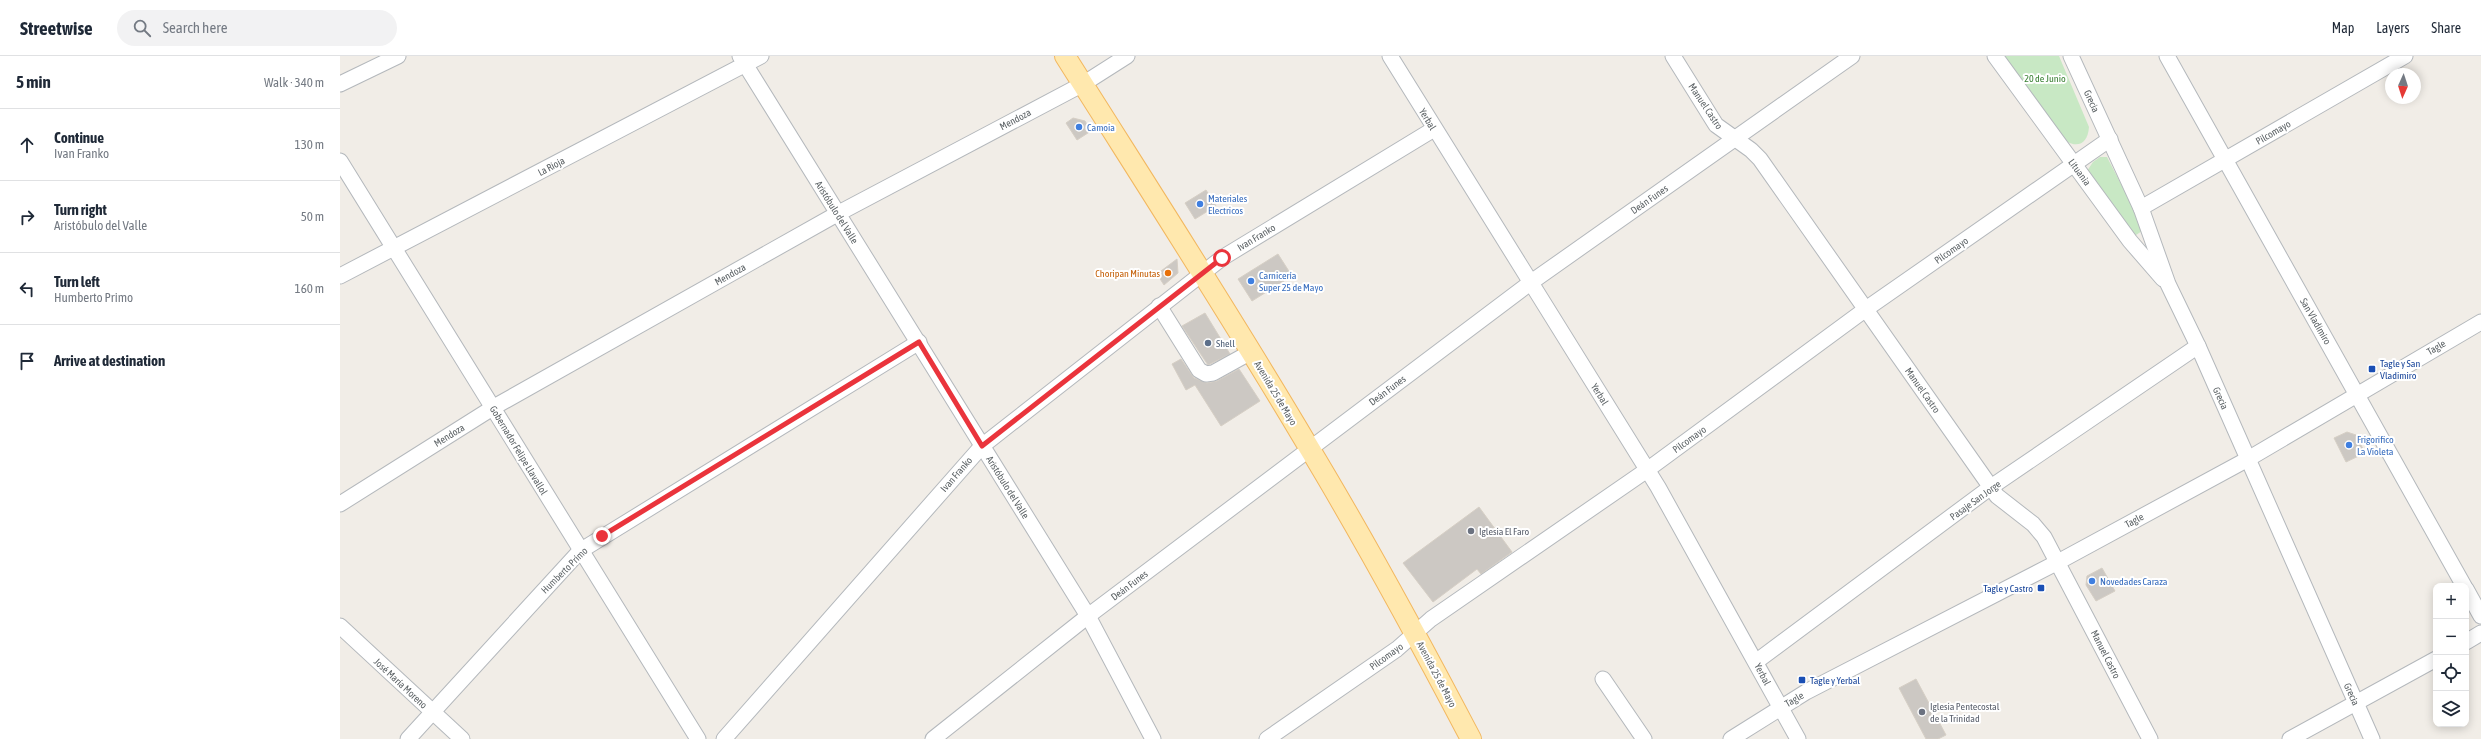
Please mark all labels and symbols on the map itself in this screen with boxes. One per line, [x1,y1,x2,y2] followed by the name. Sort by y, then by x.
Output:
[2385,68,2421,104] north arrow
[2024,73,2066,84] park label: 20 de Junio
[1686,81,1725,131] street label: Manuel Castro
[2082,88,2102,114] street label: Grecia
[1417,106,1438,132] street label: Yerbal
[998,107,1033,132] street label: Mendoza
[2254,118,2293,147] street label: Pilcomayo
[1074,122,1084,132] marker: Camoia
[1087,122,1115,133] place label: Camoia
[536,155,567,178] street label: La Rioja
[2066,157,2093,188] street label: Lituania
[813,179,860,246] street label: Aristóbulo del Valle
[1629,182,1670,216] street label: Deán Funes
[1208,193,1248,216] place label: Materiales Electricos
[1195,199,1205,209] marker: Materiales Electricos
[1235,222,1278,253] street label: Ivan Franko
[1932,235,1970,266] street label: Pilcomayo
[1213,249,1231,267] route start
[713,261,748,287] street label: Mendoza
[1095,268,1160,279] place label: Choripan Minutas
[1163,268,1173,278] marker: Choripan Minutas
[1259,270,1323,293] place label: Carnicería Super 25 de Mayo
[1246,276,1256,286] marker: Carnicería Super 25 de Mayo
[2298,296,2333,347] street label: San Vladimiro
[1203,338,1213,348] marker: Shell
[1216,338,1235,349] place label: Shell
[2425,338,2448,357] street label: Tagle
[2380,358,2420,381] place label: Tagle y San Vladimiro
[1252,359,1299,428] street label: Avenida 25 de Mayo
[2367,364,2377,374] marker: Tagle y San Vladimiro
[1903,366,1942,415] street label: Manuel Castro
[1367,373,1408,408] street label: Deán Funes
[1589,381,1611,407] street label: Yerbal
[2211,385,2230,411] street label: Grecia
[488,404,550,497] street label: Gobernador Felipe Llavallol
[432,422,467,449] street label: Mendoza
[1670,423,1708,455] street label: Pilcomayo
[2357,434,2394,457] place label: Frigorifico La Violeta
[2344,440,2354,450] marker: Frigorifico La Violeta
[938,454,975,494] street label: Ivan Franko
[984,454,1031,521] street label: Aristóbulo del Valle
[1948,478,2003,522] street label: Pasaje San Jorge
[2123,511,2146,530] street label: Tagle
[1466,526,1476,536] marker: Iglesia El Faro
[1479,526,1530,537] place label: Iglesia El Faro
[593,527,611,545] route end
[539,545,590,596] street label: Humberto Primo
[1109,568,1150,603] street label: Deán Funes
[2087,576,2097,586] marker: Novedades Caraza
[2100,576,2168,587] place label: Novedades Caraza
[1983,583,2033,594] place label: Tagle y Castro
[2036,583,2046,593] marker: Tagle y Castro
[2089,628,2123,681] street label: Manuel Castro
[1415,639,1459,709] street label: Avenida 25 de Mayo
[1367,640,1405,672] street label: Pilcomayo
[372,656,430,711] street label: José María Moreno
[1752,661,1773,687] street label: Yerbal
[1797,675,1807,685] marker: Tagle y Yerbal
[1810,675,1860,686] place label: Tagle y Yerbal
[2342,681,2361,707] street label: Grecia
[1783,689,1806,709] street label: Tagle
[1930,701,2000,724] place label: Iglesia Pentecostal de la Trinidad
[1917,707,1927,717] marker: Iglesia Pentecostal de la Trinidad

